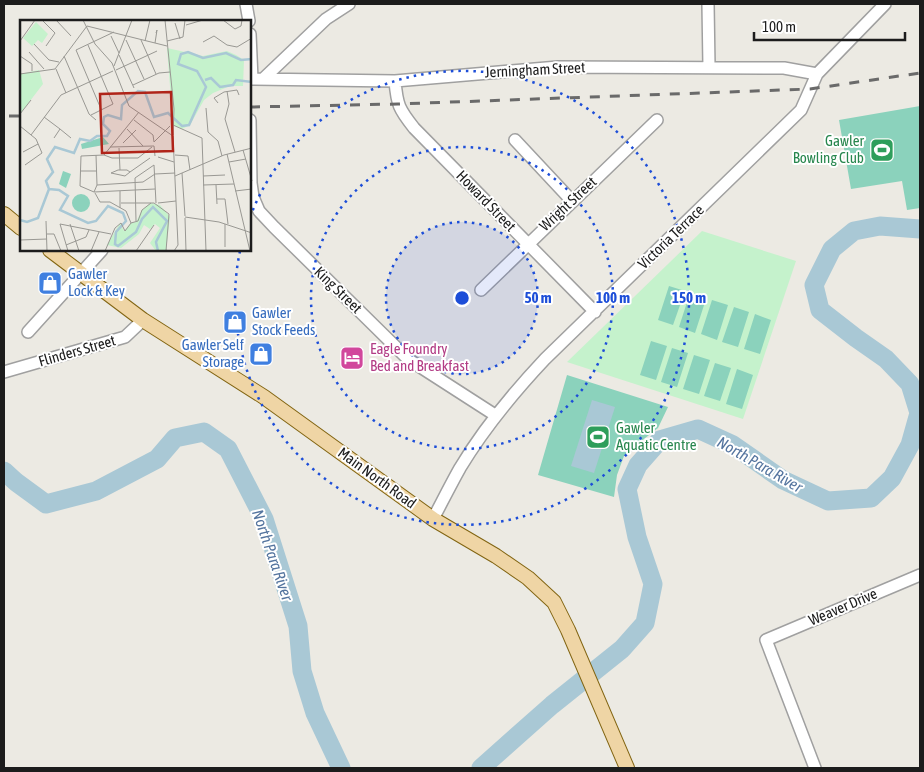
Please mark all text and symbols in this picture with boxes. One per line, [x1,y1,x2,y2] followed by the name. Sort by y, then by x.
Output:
[754,10,905,42] scale bar
[762,18,796,35] text: 100 m
[20,20,251,251] inset map
[484,58,586,81] street label: Jerningham Street
[793,132,865,166] place label: Gawler Bowling Club
[869,137,895,163] sports icon: Gawler Bowling Club
[453,167,520,235] street label: Howard Street
[536,173,600,234] street label: Wright Street
[634,201,707,272] street label: Victoria Terrace
[311,263,366,316] street label: King Street
[68,265,125,299] place label: Gawler Lock & Key
[37,270,63,296] shop icon: Gawler Lock & Key
[453,289,471,307] centre of rings
[525,289,552,306] text: 50 m
[596,289,630,306] text: 100 m
[672,289,706,306] text: 150 m
[252,304,315,338] place label: Gawler Stock Feeds
[222,309,248,335] shop icon: Gawler Stock Feeds
[36,331,117,370] street label: Flinders Street
[182,336,244,370] place label: Gawler Self Storage
[370,340,469,374] place label: Eagle Foundry Bed and Breakfast
[248,341,274,367] shop icon: Gawler Self Storage
[339,345,365,371] hotel icon: Eagle Foundry Bed and Breakfast
[616,419,697,453] place label: Gawler Aquatic Centre
[585,424,611,450] sports icon: Gawler Aquatic Centre
[714,432,807,496] water label: North Para River
[335,444,420,512] street label: Main North Road
[249,507,297,604] water label: North Para River
[806,584,880,629] street label: Weaver Drive

